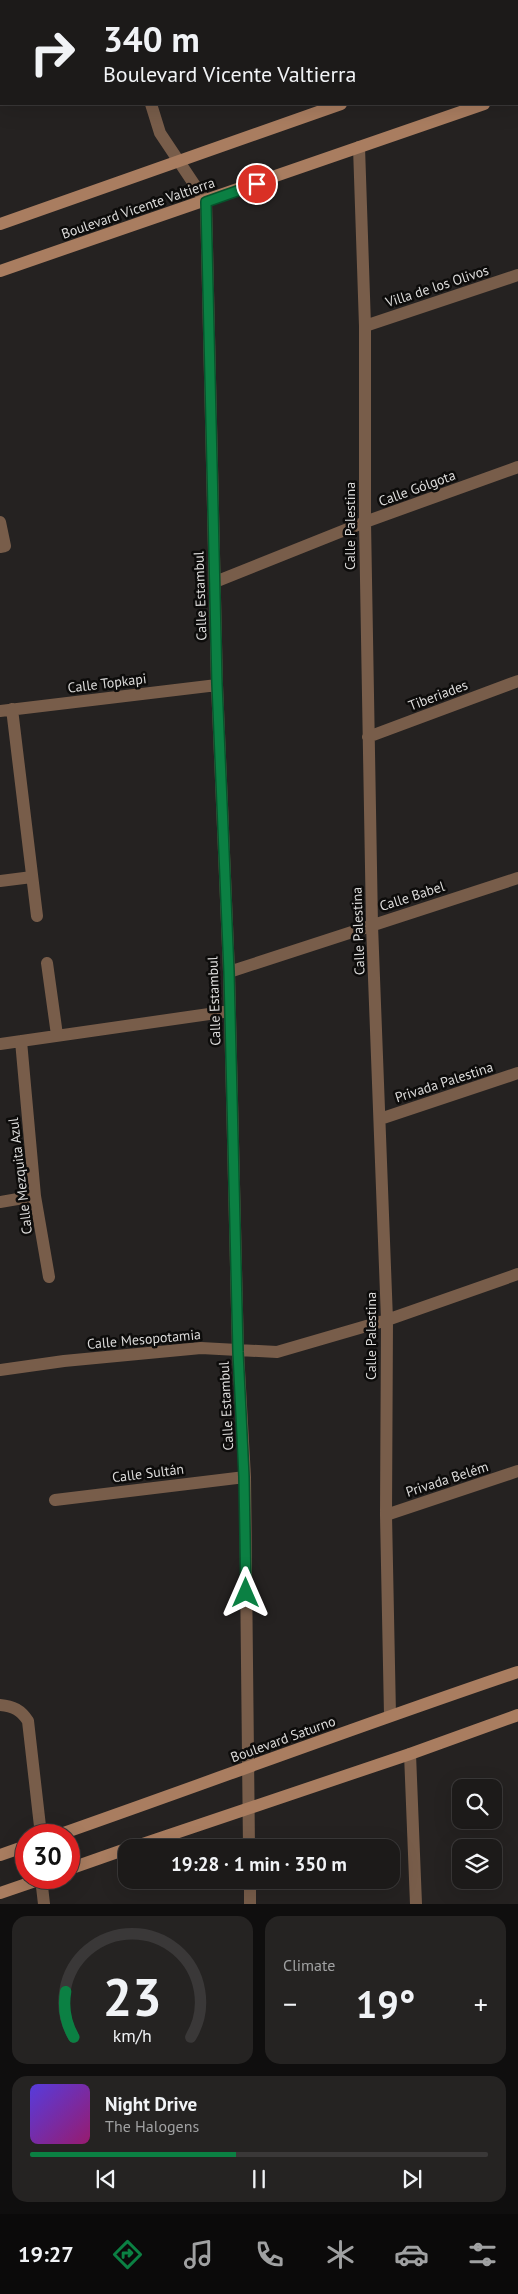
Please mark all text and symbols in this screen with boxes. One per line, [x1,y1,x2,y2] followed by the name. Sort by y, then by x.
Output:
[103,16,200,62] text: 340 m
[20,20,85,85] icon: right
[103,60,356,88] text: Boulevard Vicente Valtierra
[236,163,278,205] pin
[243,170,271,198] icon: arrive
[59,173,217,243] street label: Boulevard Vicente Valtierra
[382,261,491,311] street label: Villa de los Olivos
[376,466,458,510] street label: Calle Gólgota
[341,482,359,570] street label: Calle Palestina
[189,551,211,641] street label: Calle Estambul
[67,669,147,697] street label: Calle Topkapi
[406,675,470,715] street label: Tiberiades
[377,877,447,915] street label: Calle Babel
[347,887,369,975] street label: Calle Palestina
[203,956,225,1046] street label: Calle Estambul
[393,1058,495,1106] street label: Privada Palestina
[4,1117,36,1235] street label: Calle Mezquita Azul
[362,1292,380,1380] street label: Calle Palestina
[86,1325,202,1353] street label: Calle Mesopotamia
[215,1361,237,1451] street label: Calle Estambul
[404,1457,490,1501] street label: Privada Belém
[111,1460,185,1486] street label: Calle Sultán
[219,1566,271,1618] position arrow
[228,1712,338,1766] street label: Boulevard Saturno
[452,1779,502,1889] map controls
[452,1779,502,1829] button: search
[15,1824,80,1889] speed limit sign: 30
[452,1839,502,1889] button: layers
[171,1852,347,1876] text: 19:28 · 1 min · 350 m
[283,1955,335,1975] text: Climate
[103,1963,162,2030] text: 23
[356,1979,415,2028] text: 19°
[283,1985,297,2022] text: −
[474,1985,488,2022] text: +
[113,2024,152,2047] text: km/h
[105,2092,197,2116] text: Night Drive
[105,2116,199,2136] text: The Halogens
[92,2165,120,2193] icon: previous
[245,2165,273,2193] icon: pause
[398,2165,426,2193] icon: next
[110,2237,145,2272] icon: directions
[181,2237,216,2272] icon: music
[252,2237,287,2272] icon: phone
[323,2237,358,2272] icon: climate
[394,2237,429,2272] icon: car
[465,2237,500,2272] icon: filters
[18,2240,74,2268] text: 19:27

